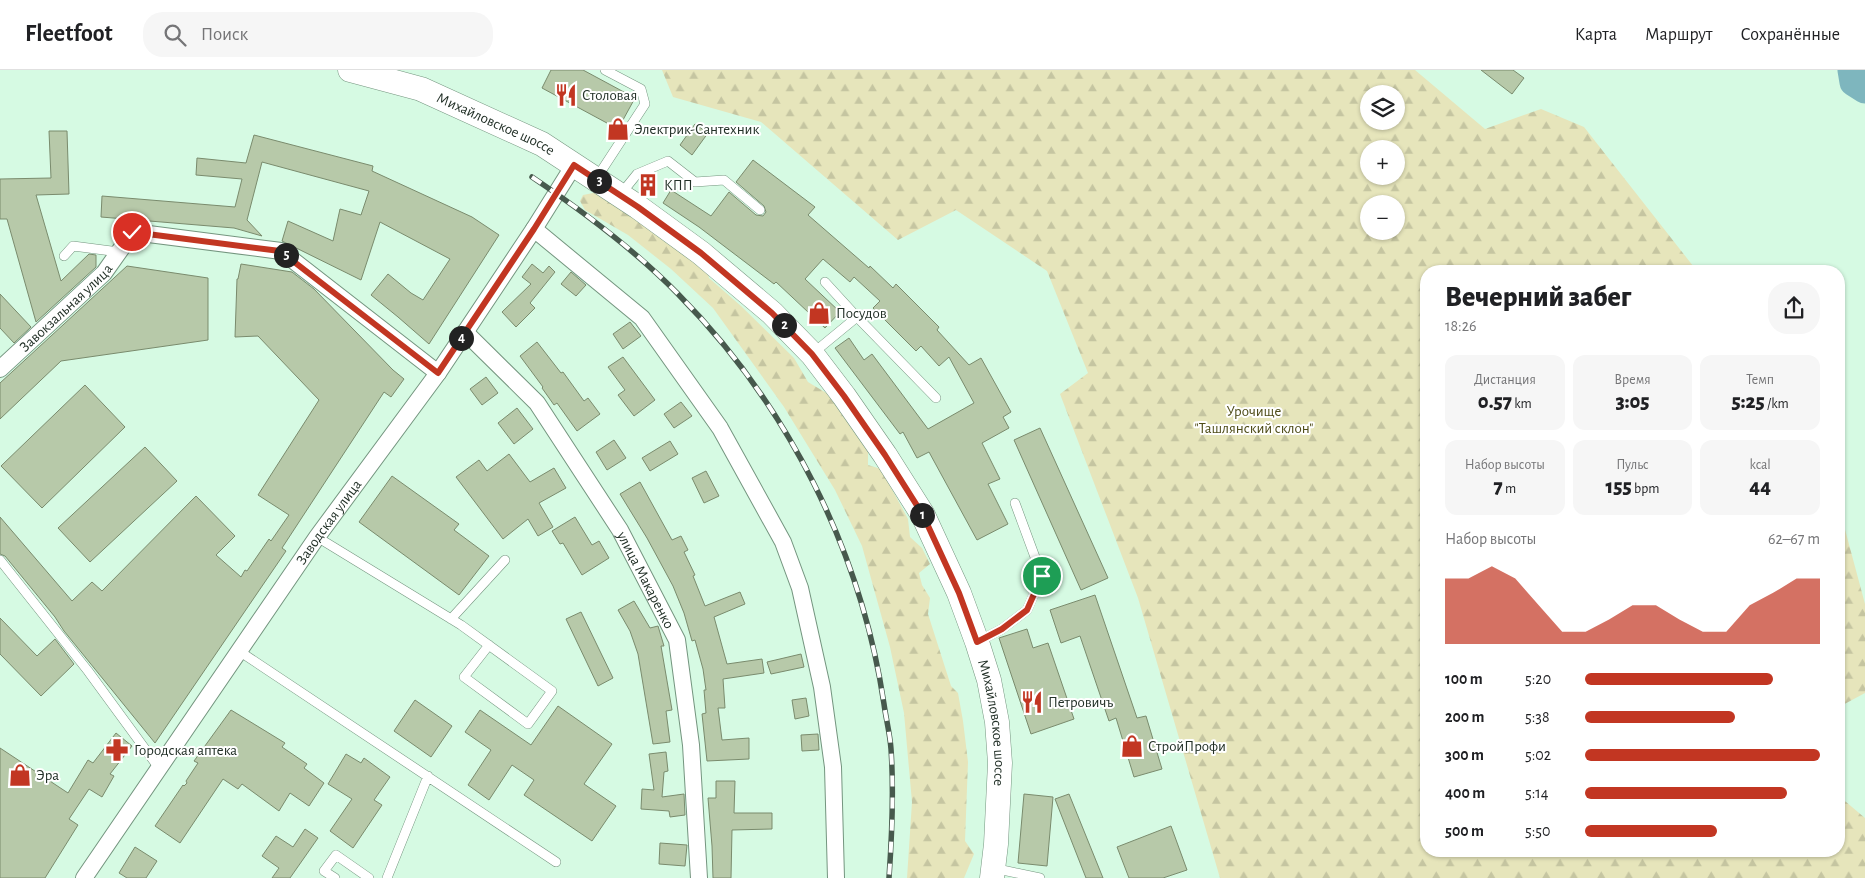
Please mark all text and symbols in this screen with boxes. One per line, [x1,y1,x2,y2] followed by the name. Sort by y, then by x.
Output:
[143,12,493,57] search box
[161,21,189,49] icon: search
[25,22,113,46] text: Fleetfoot
[201,25,248,44] text: Поиск
[1575,26,1617,44] text: Карта
[1645,26,1713,44] text: Маршрут
[1741,26,1840,44] text: Сохранённые
[553,82,579,108] restaurant icon: Столовая
[1360,85,1405,240] map controls
[1360,85,1405,130] button: layers
[582,88,637,103] place label: Столовая
[435,90,558,158] street label: Михайловское шоссе
[605,116,631,142] shop icon: Электрик-Сантехник
[634,122,759,137] place label: Электрик-Сантехник
[1360,140,1405,185] button: +
[586,168,612,194] pin: 3
[635,172,661,198] building icon: КПП
[596,174,603,188] text: 3
[664,178,693,193] place label: КПП
[1360,195,1405,240] button: −
[111,211,153,253] pin
[118,218,146,246] icon: check
[274,242,298,268] pin: 5
[283,248,290,262] text: 5
[16,261,115,355] street label: Завокзальная улица
[1768,282,1820,334] button: share
[1445,284,1631,312] text: Вечерний забег
[806,300,832,326] shop icon: Посудов
[836,306,887,321] place label: Посудов
[772,312,796,338] pin: 2
[781,318,788,332] text: 2
[1445,318,1477,334] text: 18:26
[448,326,474,350] pin: 4
[458,331,465,345] text: 4
[1474,373,1536,387] text: Дистанция
[1614,373,1651,387] text: Время
[1746,373,1774,387] text: Темп
[1478,391,1512,412] text: 0.57
[1615,391,1650,412] text: 3:05
[1732,391,1765,412] text: 5:25
[1512,397,1532,411] text: km
[1765,397,1789,411] text: /km
[1194,404,1314,436] park label: Урочище "Ташлянский склон"
[1465,458,1545,472] text: Набор высоты
[1616,458,1649,472] text: Пульс
[1749,458,1771,472] text: kcal
[1493,476,1503,497] text: 7
[1606,476,1632,497] text: 155
[1749,476,1771,497] text: 44
[293,477,364,567] street label: Заводская улица
[1503,482,1516,496] text: m
[1632,482,1659,496] text: bpm
[910,502,934,528] pin: 1
[920,508,925,522] text: 1
[614,528,677,631] street label: улица Макаренко
[1445,531,1536,547] text: Набор высоты
[1768,531,1820,547] text: 62–67 m
[1021,555,1063,597] pin
[1028,562,1056,590] icon: arrive
[975,657,1008,787] street label: Михайловское шоссе
[1445,671,1483,687] text: 100 m
[1525,671,1551,687] text: 5:20
[1019,689,1045,715] restaurant icon: Петровичъ
[1048,695,1113,710] place label: Петровичъ
[1445,709,1485,725] text: 200 m
[1525,709,1550,725] text: 5:38
[1119,733,1145,759] shop icon: СтройПрофи
[104,737,130,763] pharmacy icon: Городская аптека
[1148,739,1226,754] place label: СтройПрофи
[134,743,237,758] place label: Городская аптека
[1445,747,1484,763] text: 300 m
[1525,747,1551,763] text: 5:02
[7,762,33,788] shop icon: Эра
[36,768,59,783] place label: Эра
[1445,785,1485,801] text: 400 m
[1525,785,1549,801] text: 5:14
[1445,823,1484,839] text: 500 m
[1525,823,1551,839] text: 5:50

